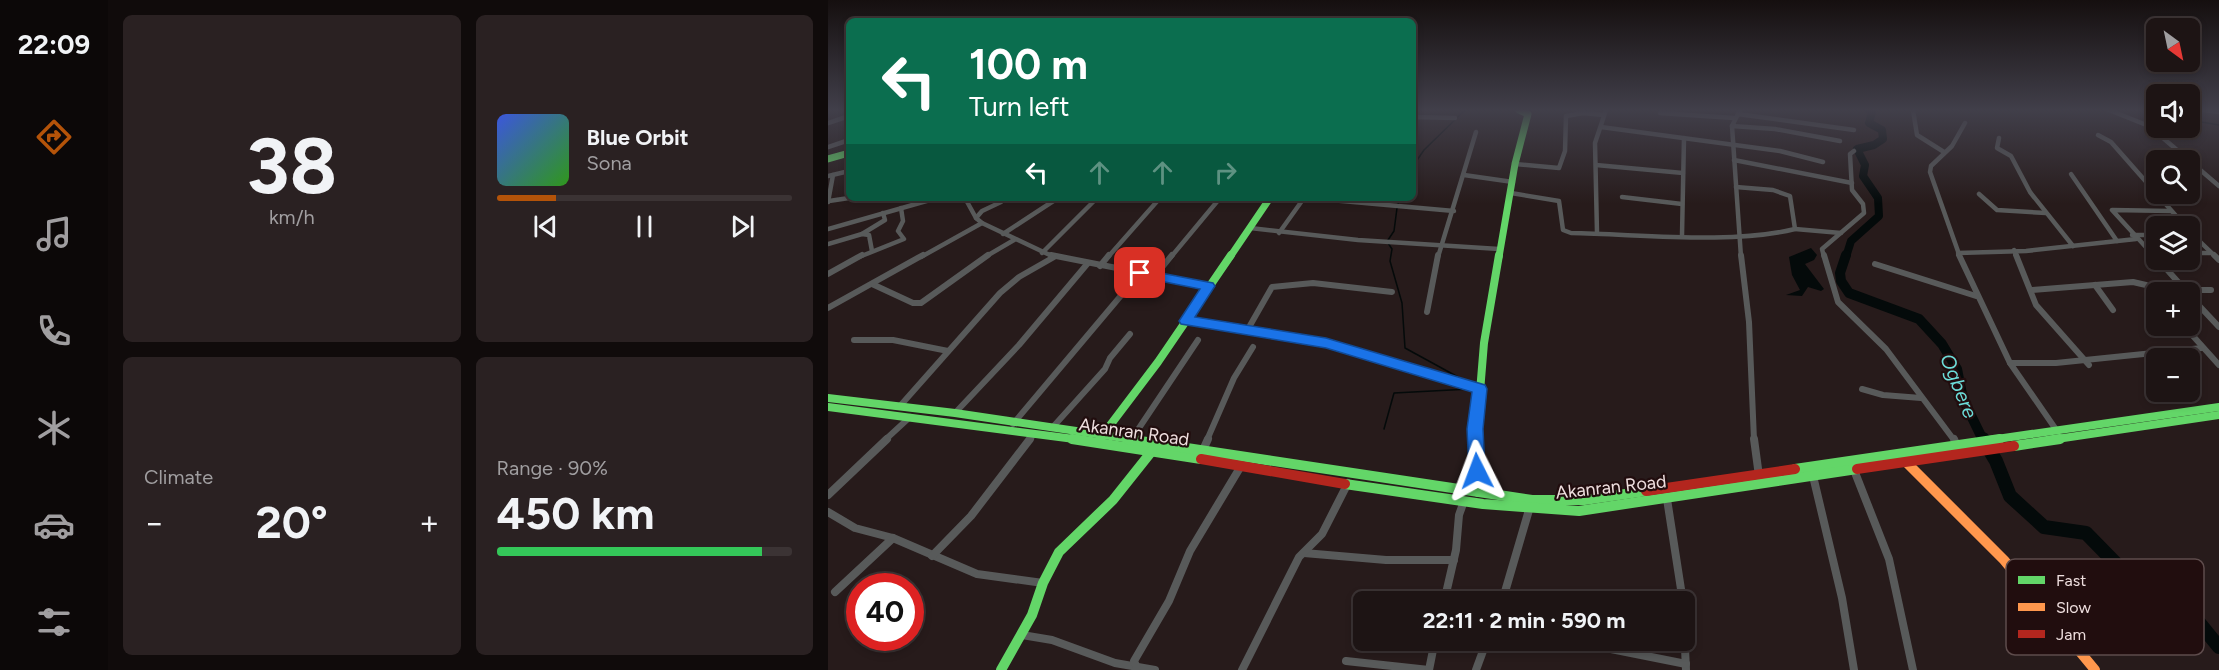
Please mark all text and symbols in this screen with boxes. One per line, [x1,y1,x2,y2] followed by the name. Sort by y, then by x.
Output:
[2146,18,2200,72] north arrow
[2146,18,2200,402] map controls
[18,28,90,61] text: 22:09
[969,39,1088,90] text: 100 m
[870,42,948,120] icon: left
[2146,84,2200,138] button: sound
[969,90,1069,123] text: Turn left
[33,116,75,158] icon: directions
[246,119,337,213] text: 38
[587,124,689,151] text: Blue Orbit
[2146,150,2200,204] button: search
[587,151,632,175] text: Sona
[1020,156,1053,189] icon: left
[1083,156,1116,189] icon: ahead
[1146,156,1179,189] icon: ahead
[1209,156,1242,189] icon: right
[269,205,315,229] text: km/h
[529,210,562,243] icon: previous
[628,210,661,243] icon: pause
[726,210,759,243] icon: next
[33,213,75,255] icon: music
[2146,216,2200,270] button: layers
[1114,247,1165,298] pin
[1123,256,1156,289] icon: arrive
[2146,282,2200,336] button: +
[33,310,75,352] icon: phone
[2146,348,2200,402] button: −
[1935,350,1983,422] water label: Ogbere
[33,407,75,449] icon: climate
[1077,413,1191,451] street label: Akanran Road
[1445,439,1509,503] position arrow
[497,456,608,480] text: Range · 90%
[144,465,213,489] text: Climate
[1555,470,1667,504] street label: Akanran Road
[497,486,654,540] text: 450 km
[256,495,328,549] text: 20°
[144,503,165,542] text: −
[419,503,439,542] text: +
[33,504,75,546] icon: car
[2006,559,2204,655] legend
[2056,571,2086,590] text: Fast
[846,573,924,651] speed limit sign: 40
[2056,598,2091,617] text: Slow
[33,601,75,643] icon: filters
[1423,607,1625,634] text: 22:11 · 2 min · 590 m
[2056,625,2086,644] text: Jam

